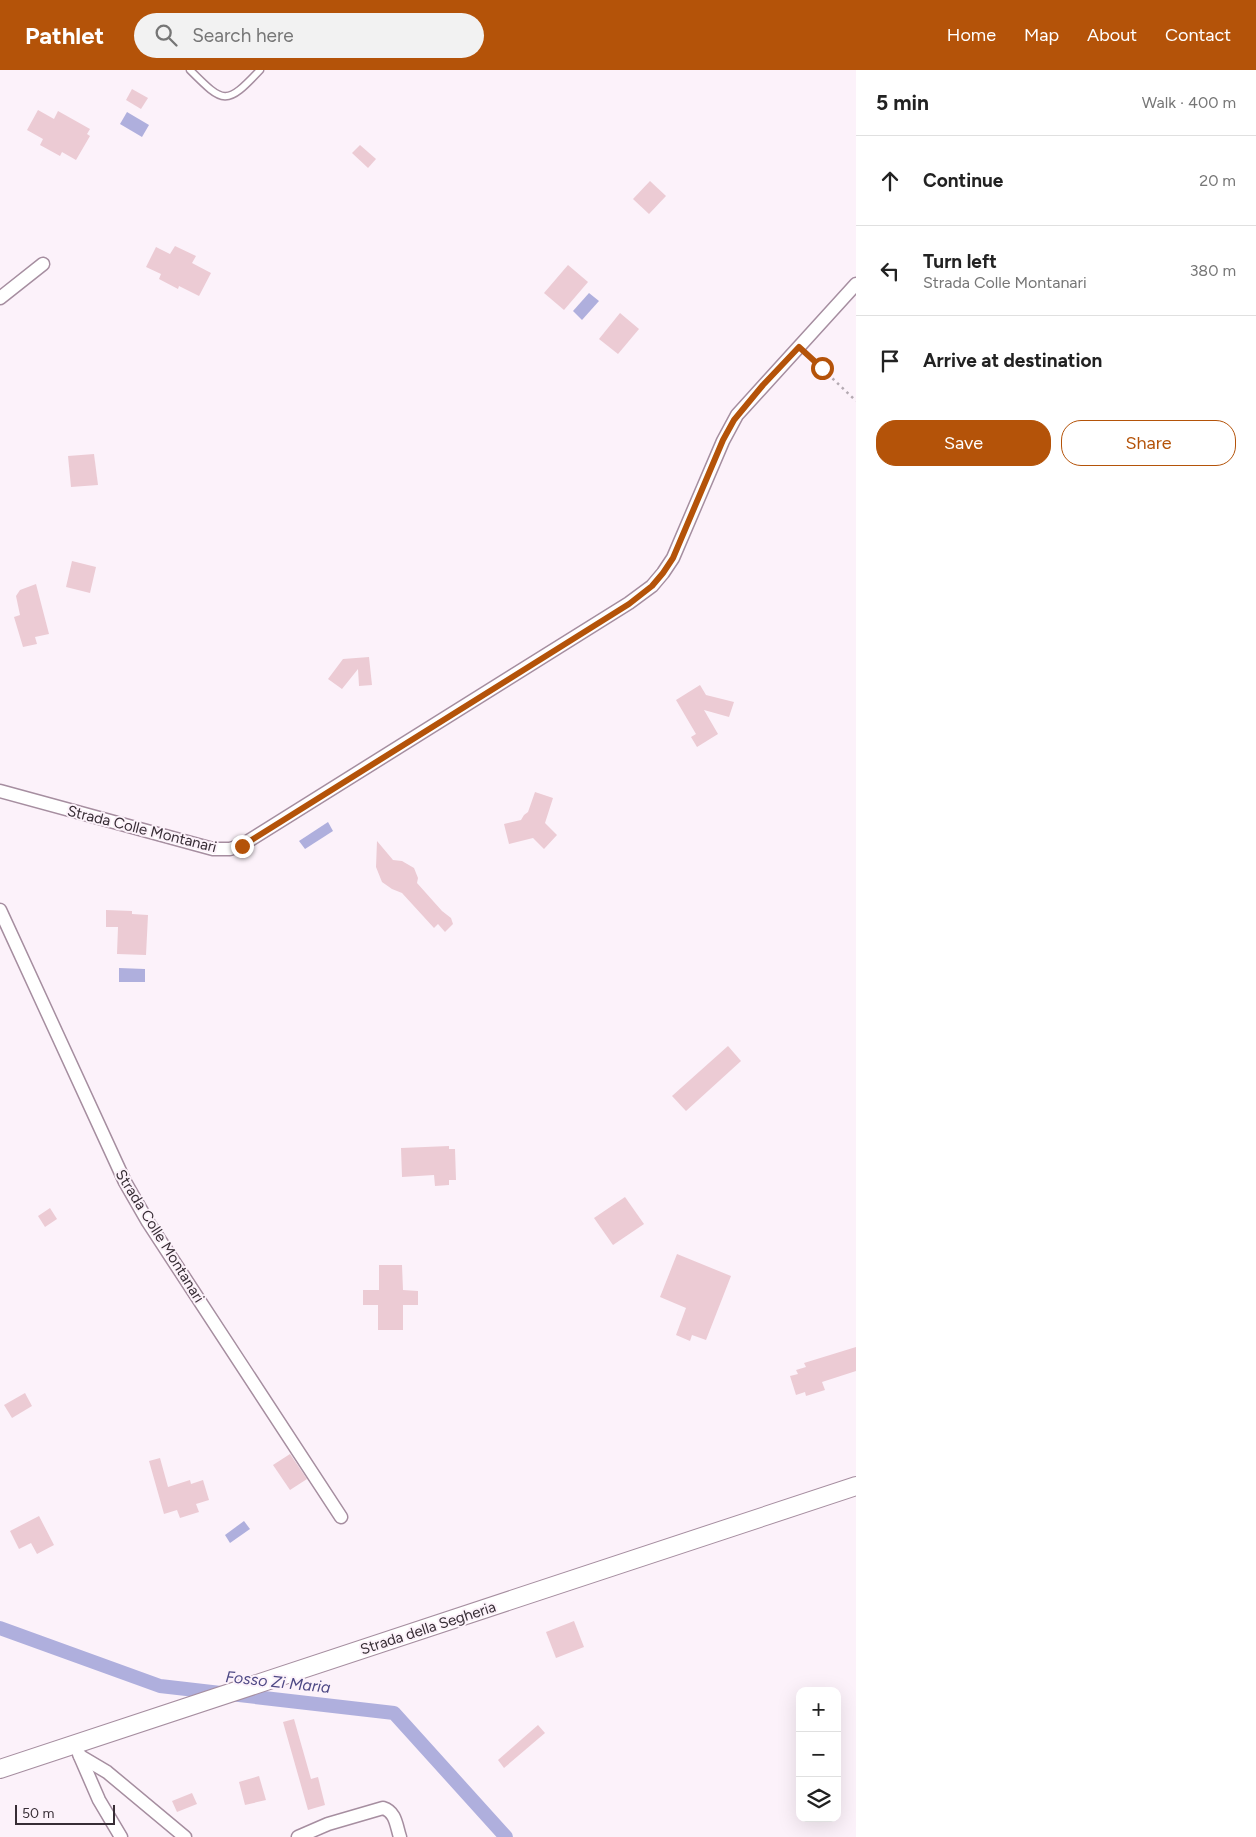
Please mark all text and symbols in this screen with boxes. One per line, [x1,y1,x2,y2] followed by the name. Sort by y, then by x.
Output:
[134,13,484,58] search box
[25,21,104,50] text: Pathlet
[152,21,180,49] icon: search
[192,24,294,47] text: Search here
[947,24,996,46] text: Home
[1024,24,1059,46] text: Map
[1087,24,1137,46] text: About
[1165,24,1231,46] text: Contact
[876,90,929,115] text: 5 min
[1142,93,1236,112] text: Walk · 400 m
[876,167,904,195] icon: ahead
[923,169,1003,192] text: Continue
[1199,171,1236,190] text: 20 m
[923,250,997,273] text: Turn left
[876,257,904,285] icon: left
[1190,261,1236,280] text: 380 m
[923,273,1087,292] text: Strada Colle Montanari
[876,347,904,375] icon: arrive
[923,349,1102,372] text: Arrive at destination
[811,357,834,380] route start
[876,420,1051,466] button: Save
[1061,420,1236,466] button: Share
[65,802,219,856] street label: Strada Colle Montanari
[231,835,254,858] route end
[112,1166,208,1306] street label: Strada Colle Montanari
[358,1598,498,1658] street label: Strada della Segheria
[224,1667,332,1697] water label: Fosso Zi Maria
[796,1687,841,1822] map controls
[796,1687,841,1732] button: +
[796,1732,841,1777] button: −
[796,1777,841,1822] button: layers
[15,1802,115,1825] scale bar
[22,1805,54,1822] text: 50 m

